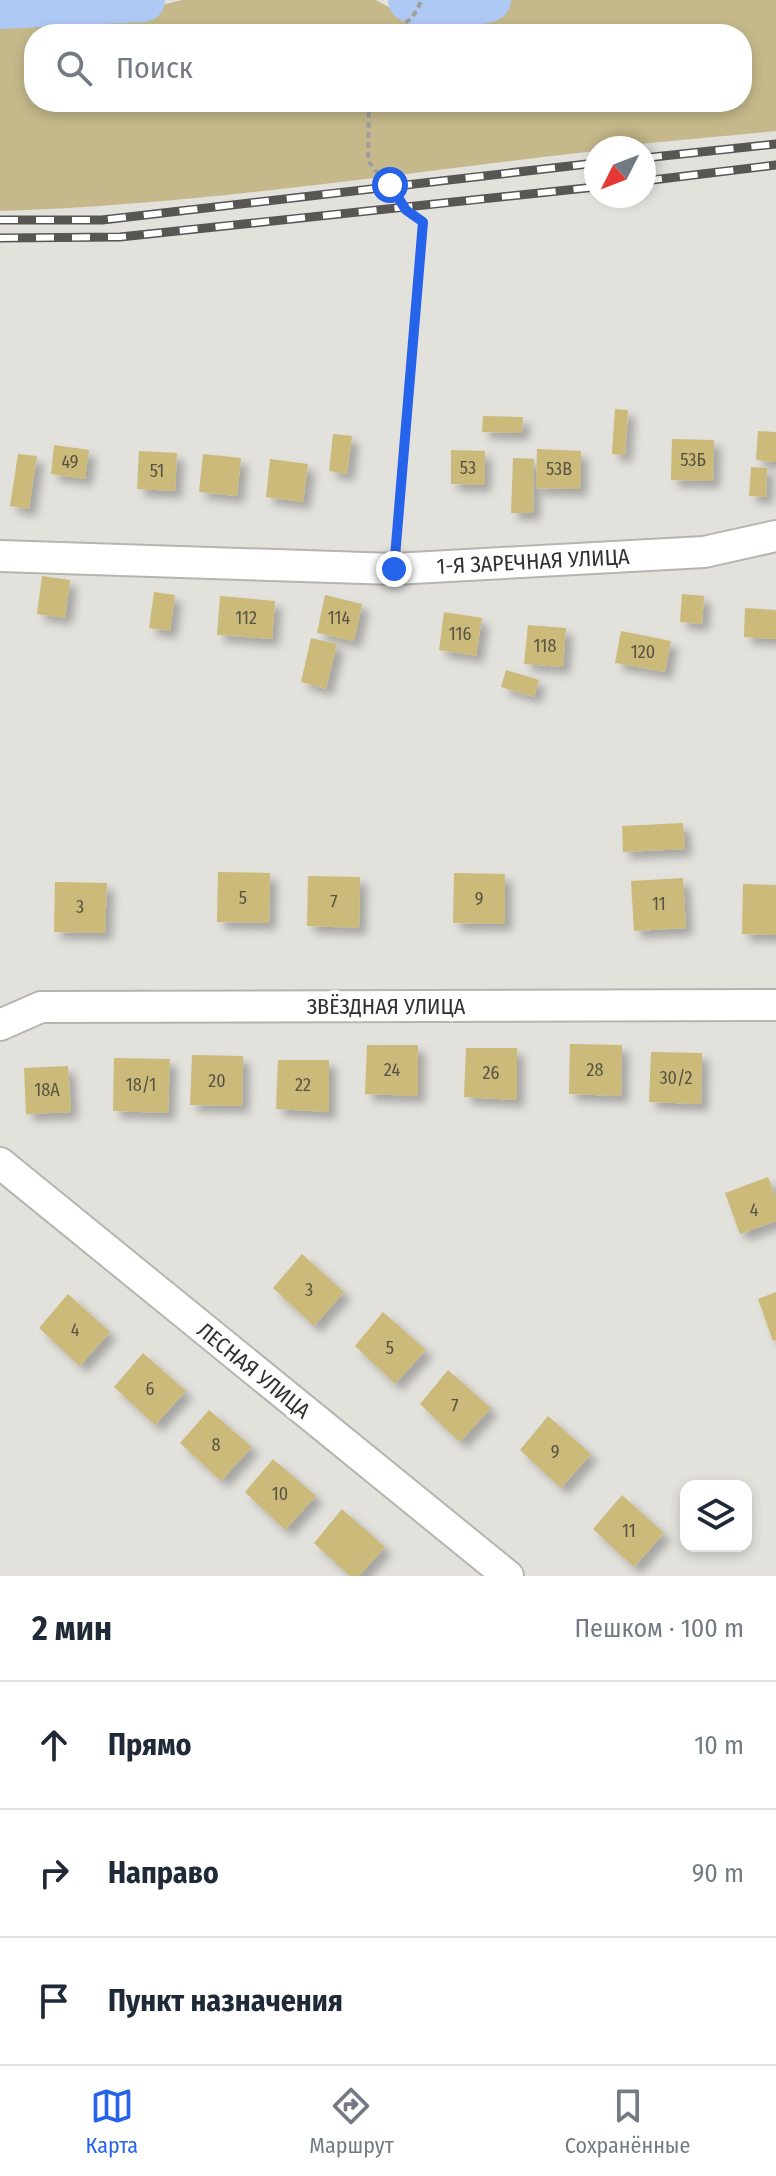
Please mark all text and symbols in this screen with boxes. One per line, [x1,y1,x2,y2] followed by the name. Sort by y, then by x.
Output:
[24,24,752,112] search box
[52,46,96,90] icon: search
[116,50,193,86] text: Поиск
[584,136,656,208] north arrow
[372,167,408,203] route start
[680,449,706,471] house number: 53Б
[61,451,79,473] house number: 49
[460,457,476,479] house number: 53
[546,458,572,480] house number: 53В
[150,460,164,482] house number: 51
[436,543,630,580] street label: 1-Я ЗАРЕЧНАЯ УЛИЦА
[376,551,412,587] route end
[235,607,257,629] house number: 112
[328,607,351,629] house number: 114
[449,623,471,645] house number: 116
[534,635,556,657] house number: 118
[631,641,655,663] house number: 120
[239,887,247,909] house number: 5
[475,888,483,910] house number: 9
[330,891,338,913] house number: 7
[652,893,666,915] house number: 11
[76,896,84,918] house number: 3
[307,993,466,1020] street label: ЗВЁЗДНАЯ УЛИЦА
[384,1059,400,1081] house number: 24
[587,1059,603,1081] house number: 28
[483,1062,500,1084] house number: 26
[659,1067,693,1089] house number: 30/2
[208,1070,226,1092] house number: 20
[126,1074,156,1096] house number: 18/1
[295,1074,311,1096] house number: 22
[34,1079,60,1101] house number: 18А
[750,1199,759,1221] house number: 4
[305,1279,313,1301] house number: 3
[192,1317,316,1424] street label: ЛЕСНАЯ УЛИЦА
[71,1319,80,1341] house number: 4
[386,1337,394,1359] house number: 5
[146,1378,155,1400] house number: 6
[451,1395,459,1417] house number: 7
[212,1434,221,1456] house number: 8
[551,1441,559,1463] house number: 9
[680,1480,752,1552] map controls
[680,1480,752,1552] button: layers
[272,1483,288,1505] house number: 10
[622,1520,636,1542] house number: 11
[32,1608,112,1649] text: 2 мин
[574,1613,744,1644] text: Пешком · 100 m
[32,1723,76,1767] icon: ahead
[108,1727,192,1763] text: Прямо
[694,1730,744,1761] text: 10 m
[32,1851,76,1895] icon: right
[108,1855,219,1891] text: Направо
[692,1858,744,1889] text: 90 m
[32,1979,76,2023] icon: arrive
[108,1983,343,2019] text: Пункт назначения
[86,2084,138,2159] tab: Карта
[309,2084,394,2159] tab: Маршрут
[565,2084,690,2159] tab: Сохранённые

